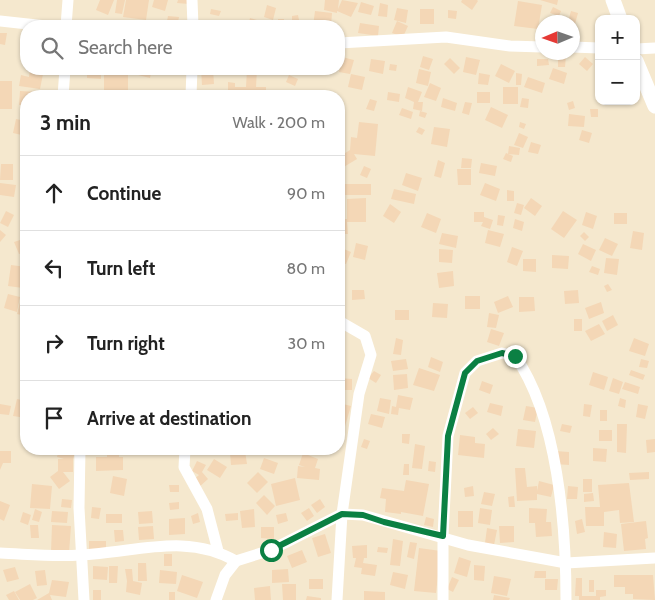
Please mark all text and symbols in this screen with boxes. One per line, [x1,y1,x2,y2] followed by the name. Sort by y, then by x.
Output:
[535,15,580,60] north arrow
[595,15,640,105] map controls
[595,15,640,60] button: +
[20,20,345,75] search box
[38,34,66,62] icon: search
[78,36,172,59] text: Search here
[595,60,640,105] button: −
[40,110,91,135] text: 3 min
[233,113,325,132] text: Walk · 200 m
[40,179,68,207] icon: ahead
[87,182,161,205] text: Continue
[287,184,325,203] text: 90 m
[40,254,68,282] icon: left
[87,257,155,280] text: Turn left
[287,259,325,278] text: 80 m
[40,329,68,357] icon: right
[87,332,165,355] text: Turn right
[288,334,325,353] text: 30 m
[504,345,527,368] route end
[40,404,68,432] icon: arrive
[87,407,251,430] text: Arrive at destination
[260,539,283,562] route start

